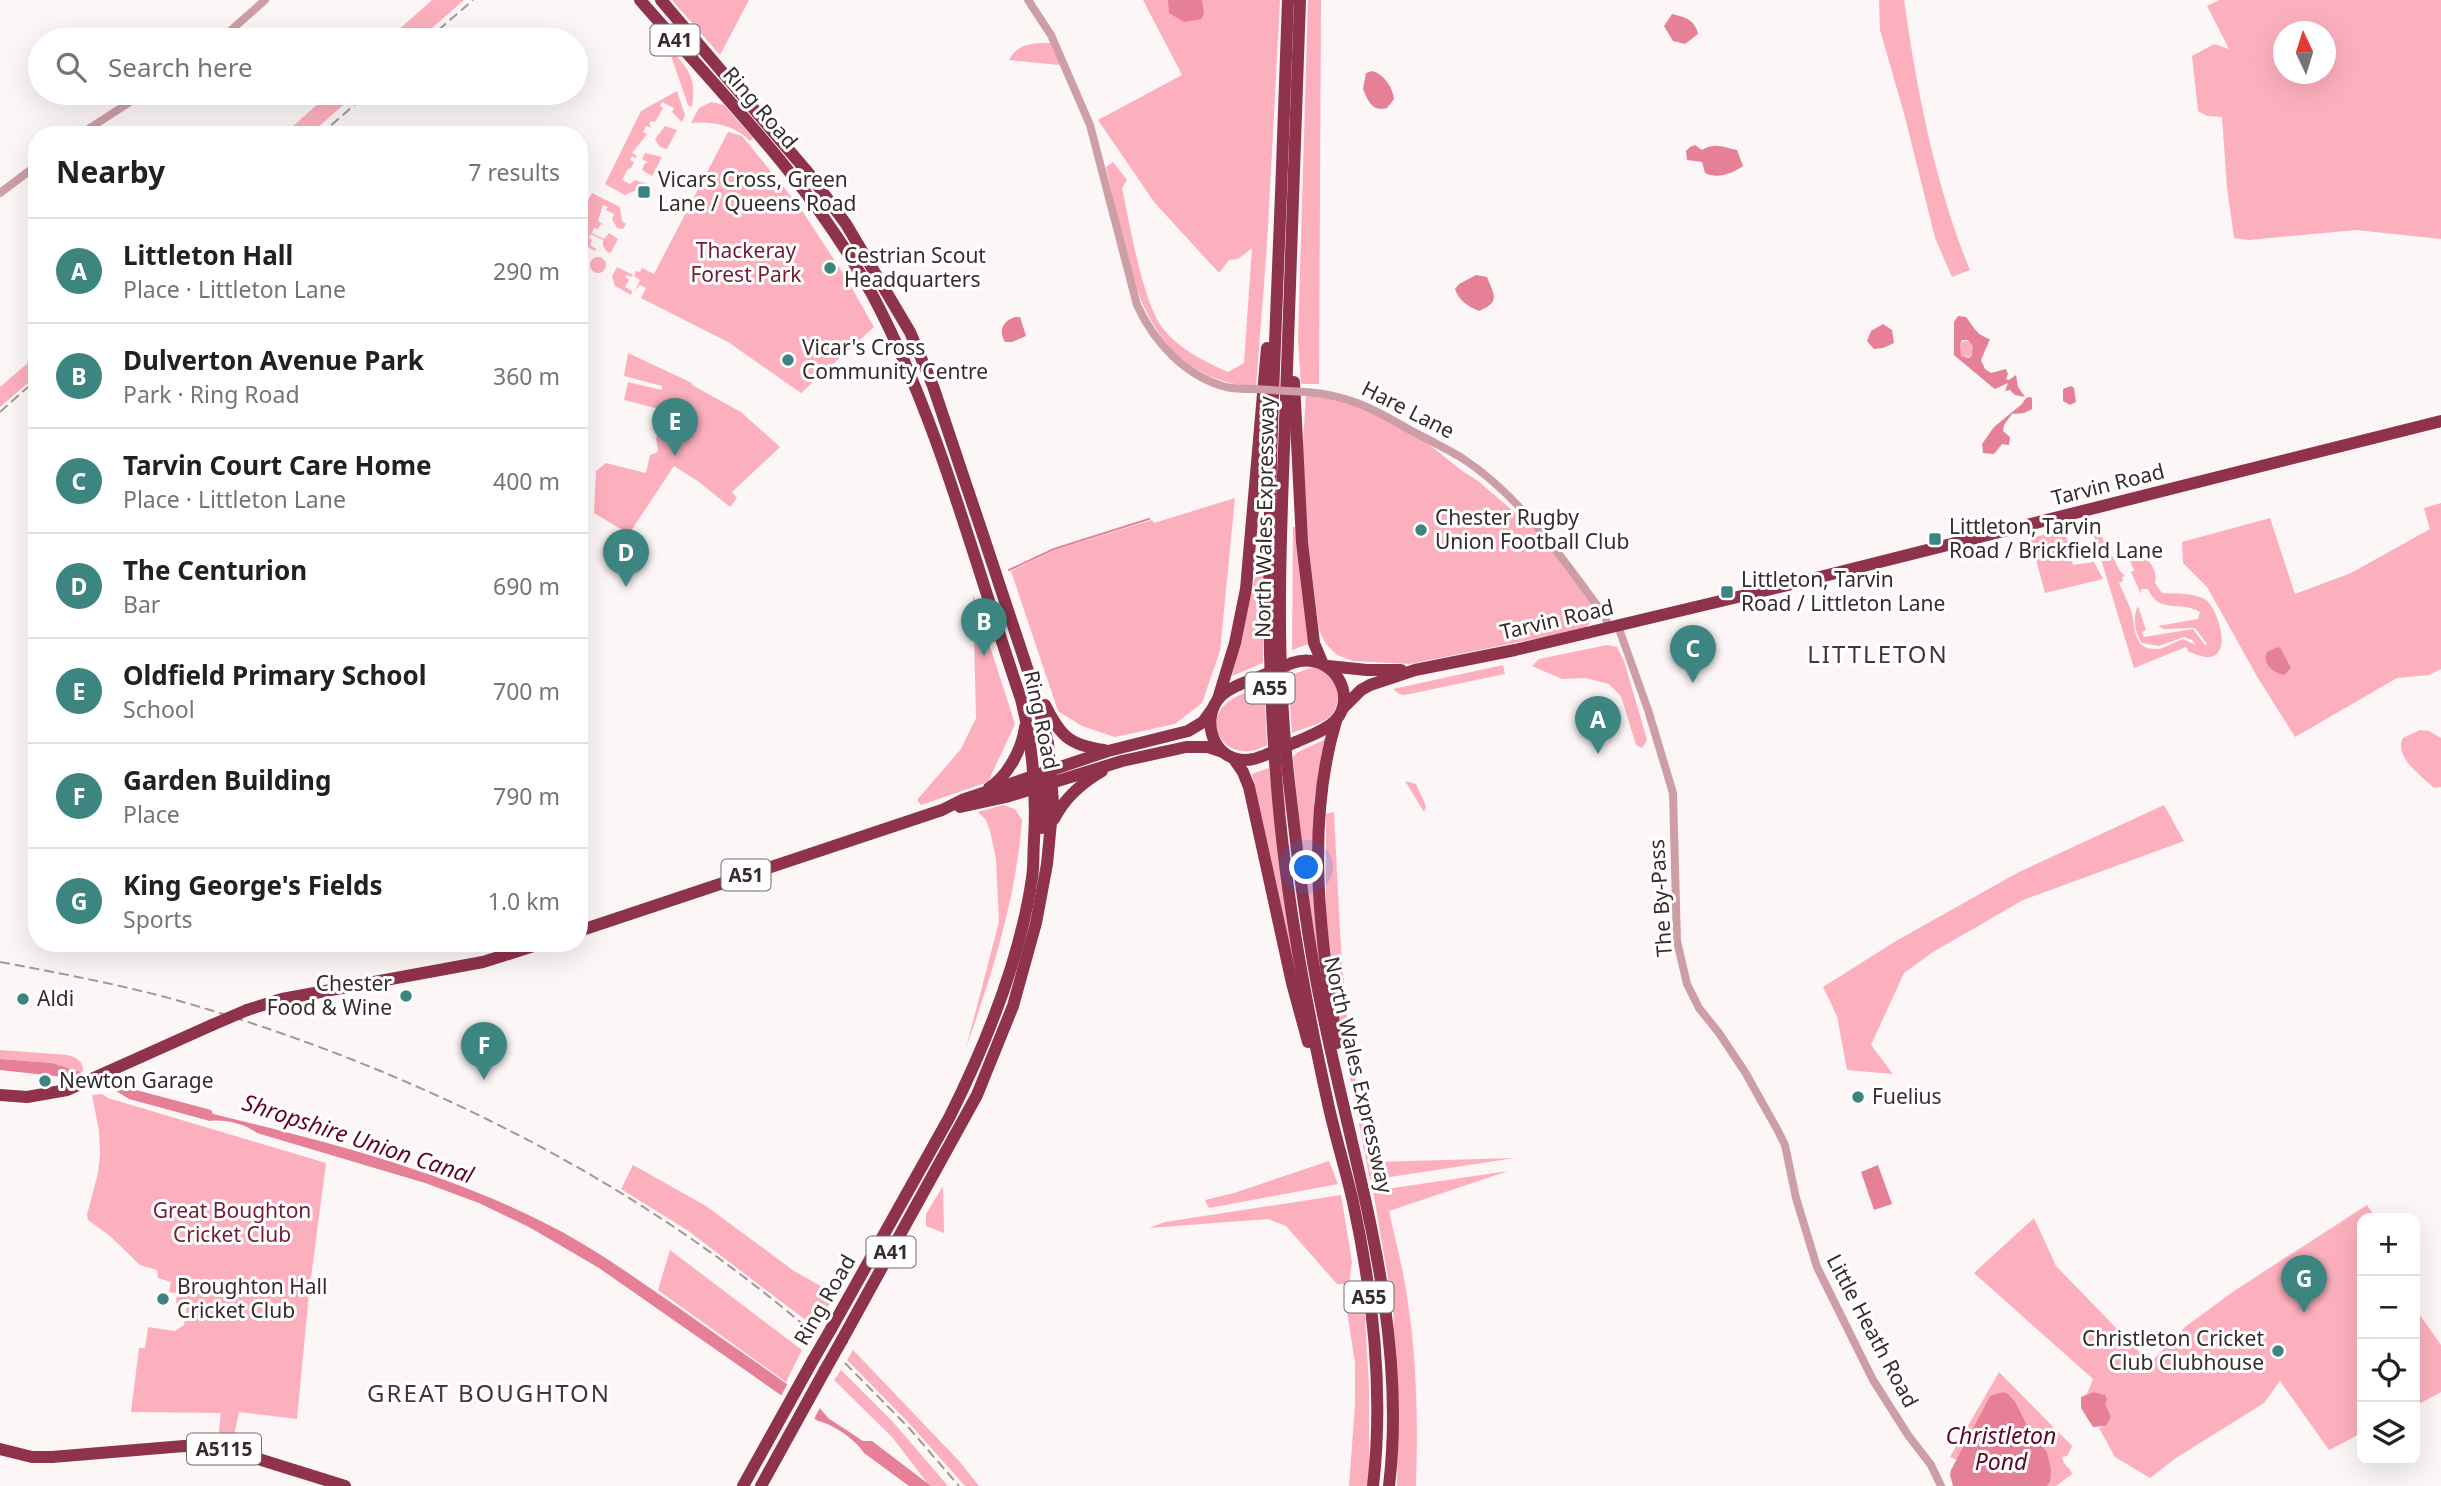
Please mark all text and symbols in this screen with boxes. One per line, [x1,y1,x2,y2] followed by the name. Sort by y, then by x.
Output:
[2273,21,2336,84] north arrow
[650,24,700,56] road number: A41
[28,28,588,105] search box
[52,48,90,86] icon: search
[108,49,253,85] text: Search here
[717,60,804,154] street label: Ring Road
[56,151,165,192] text: Nearby
[468,156,560,188] text: 7 results
[658,165,856,217] place label: Vicars Cross, Green Lane / Queens Road
[636,184,652,200] marker: Vicars Cross, Green Lane / Queens Road
[690,236,802,288] park label: Thackeray Forest Park
[123,237,293,273] text: Littleton Hall
[844,241,986,293] place label: Cestrian Scout Headquarters
[71,255,87,287] text: A
[493,255,560,287] text: 290 m
[822,260,838,276] marker: Cestrian Scout Headquarters
[123,273,346,305] text: Place · Littleton Lane
[802,333,988,385] place label: Vicar's Cross Community Centre
[123,342,424,378] text: Dulverton Avenue Park
[780,352,796,368] marker: Vicar's Cross Community Centre
[71,360,87,392] text: B
[493,360,560,392] text: 360 m
[1357,374,1460,444] street label: Hare Lane
[123,378,300,410] text: Park · Ring Road
[1248,396,1280,638] street label: North Wales Expressway
[652,398,698,456] pin: E
[123,447,432,483] text: Tarvin Court Care Home
[2048,456,2167,512] street label: Tarvin Road
[72,465,86,497] text: C
[493,465,560,497] text: 400 m
[123,483,346,515] text: Place · Littleton Lane
[1435,503,1629,555] place label: Chester Rugby Union Football Club
[1949,512,2163,564] place label: Littleton, Tarvin Road / Brickfield Lane
[1413,522,1429,538] marker: Chester Rugby Union Football Club
[603,529,649,587] pin: D
[1927,531,1943,547] marker: Littleton, Tarvin Road / Brickfield Lane
[123,552,307,588] text: The Centurion
[1741,565,1945,617] place label: Littleton, Tarvin Road / Littleton Lane
[71,570,87,602] text: D
[493,570,560,602] text: 690 m
[1719,584,1735,600] marker: Littleton, Tarvin Road / Littleton Lane
[123,588,160,620] text: Bar
[1497,592,1616,646] street label: Tarvin Road
[961,598,1007,656] pin: B
[1670,625,1716,683] pin: C
[1807,637,1949,670] district label: LITTLETON
[123,657,427,693] text: Oldfield Primary School
[1018,668,1066,772] street label: Ring Road
[1246,673,1294,704] road number: A55
[73,675,85,707] text: E
[493,675,560,707] text: 700 m
[123,693,195,725] text: School
[1575,696,1621,754] pin: A
[123,762,331,798] text: Garden Building
[73,780,85,812] text: F
[493,780,560,812] text: 790 m
[123,798,180,830] text: Place
[1642,838,1678,958] street label: The By-Pass
[1289,850,1323,884] your location
[722,860,770,890] road number: A51
[123,867,383,903] text: King George's Fields
[71,885,87,917] text: G
[488,885,560,917] text: 1.0 km
[123,903,193,935] text: Sports
[1318,954,1400,1196] street label: North Wales Expressway
[267,969,392,1021] place label: Chester Food & Wine
[37,984,74,1012] place label: Aldi
[398,988,414,1004] marker: Chester Food & Wine
[15,991,31,1007] marker: Aldi
[461,1022,507,1080] pin: F
[59,1066,213,1094] place label: Newton Garage
[37,1073,53,1089] marker: Newton Garage
[1872,1082,1942,1110] place label: Fuelius
[239,1086,479,1191] water label: Shropshire Union Canal
[1850,1089,1866,1105] marker: Fuelius
[153,1196,311,1248] park label: Great Boughton Cricket Club
[2357,1213,2420,1465] map controls
[2357,1213,2420,1276] button: +
[866,1236,916,1268] road number: A41
[787,1249,861,1350] street label: Ring Road
[1821,1249,1925,1412] street label: Little Heath Road
[2281,1255,2327,1313] pin: G
[177,1272,327,1324] place label: Broughton Hall Cricket Club
[2357,1276,2420,1339] button: −
[1344,1282,1394,1312] road number: A55
[155,1291,171,1307] marker: Broughton Hall Cricket Club
[2082,1324,2264,1376] place label: Christleton Cricket Club Clubhouse
[2357,1339,2420,1402] button: locate
[2270,1343,2286,1359] marker: Christleton Cricket Club Clubhouse
[367,1376,611,1409] district label: GREAT BOUGHTON
[2357,1402,2420,1465] button: layers
[1946,1419,2056,1477] water label: Christleton Pond
[187,1434,261,1464] road number: A5115

